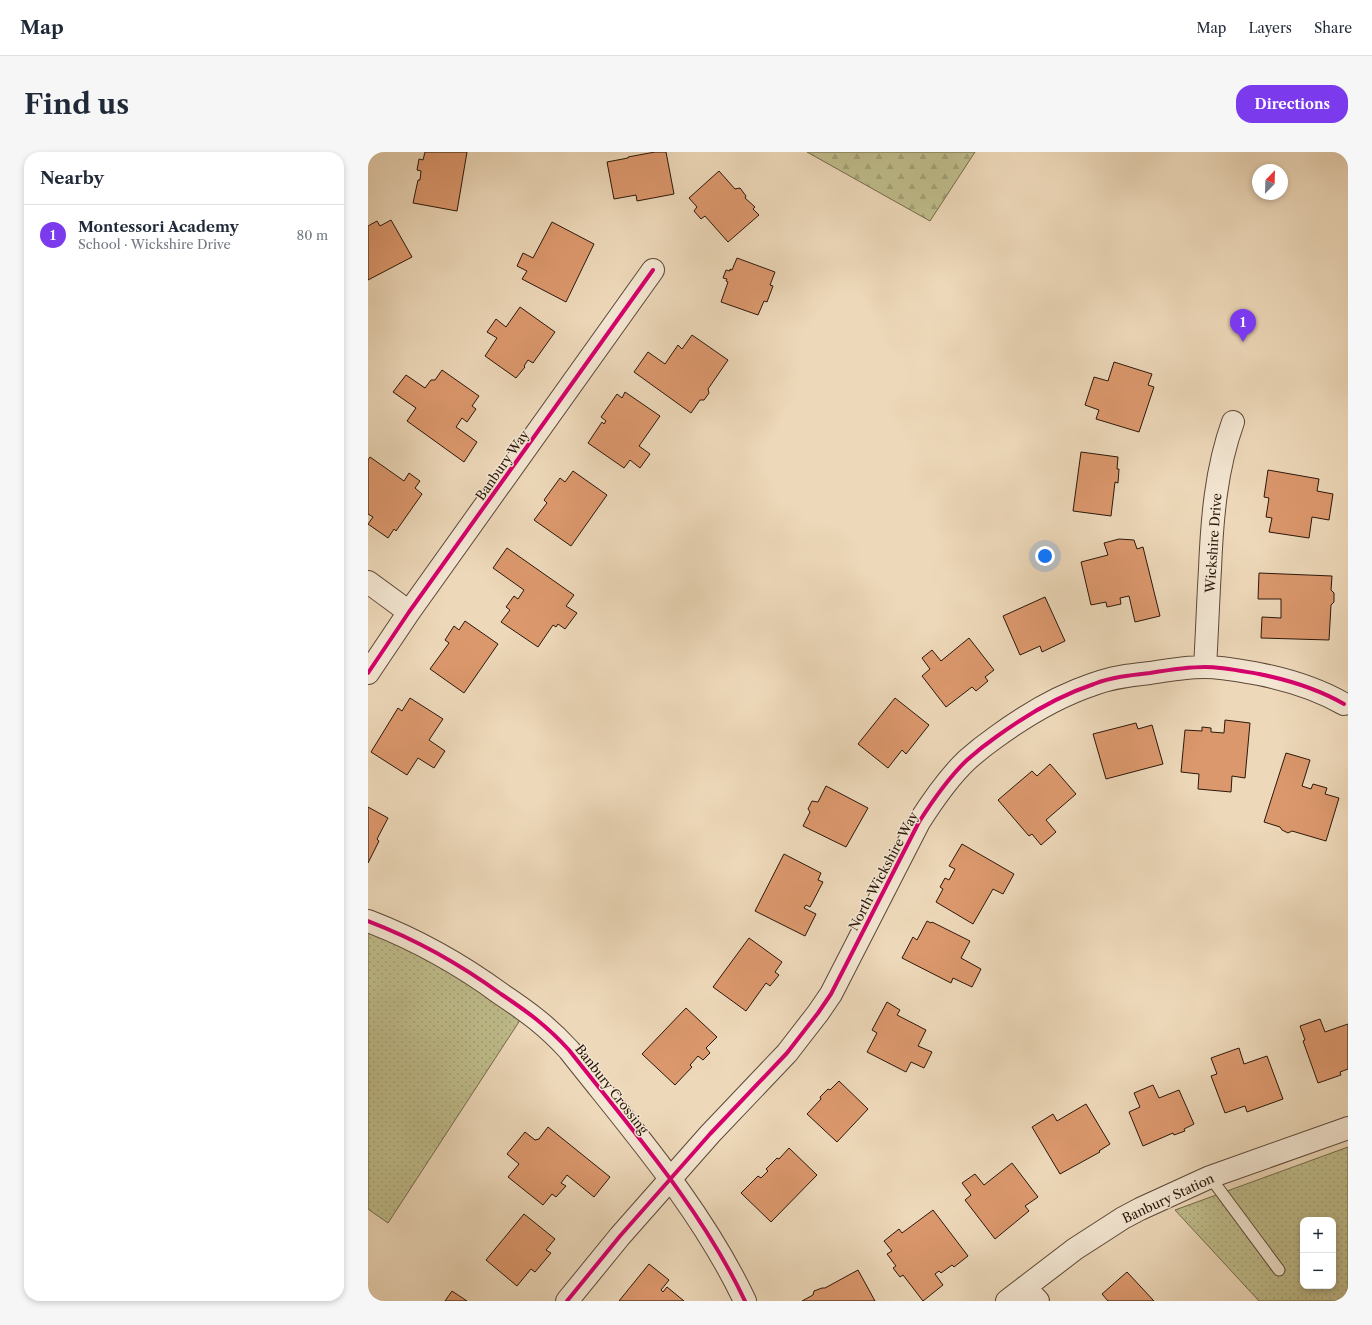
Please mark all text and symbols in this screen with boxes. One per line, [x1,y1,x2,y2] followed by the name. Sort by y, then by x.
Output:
[20,16,64,39] text: Map
[1196,19,1226,37] text: Map
[1248,19,1292,37] text: Layers
[1314,19,1352,37] text: Share
[1236,85,1348,123] button: Directions
[24,87,129,121] text: Find us
[1252,164,1288,200] north arrow
[40,168,104,188] text: Nearby
[78,217,239,236] text: Montessori Academy
[50,227,56,243] text: 1
[296,227,328,243] text: 80 m
[78,236,231,252] text: School · Wickshire Drive
[1230,309,1256,342] pin: 1
[472,426,533,503] street label: Banbury Way
[1201,493,1224,594] street label: Wickshire Drive
[1035,546,1055,566] your location
[845,808,921,933] street label: North Wickshire Way
[572,1041,652,1137] street label: Banbury Crossing
[1119,1170,1217,1226] street label: Banbury Station
[1300,1217,1336,1289] map controls
[1300,1217,1336,1253] button: +
[1300,1253,1336,1289] button: −

